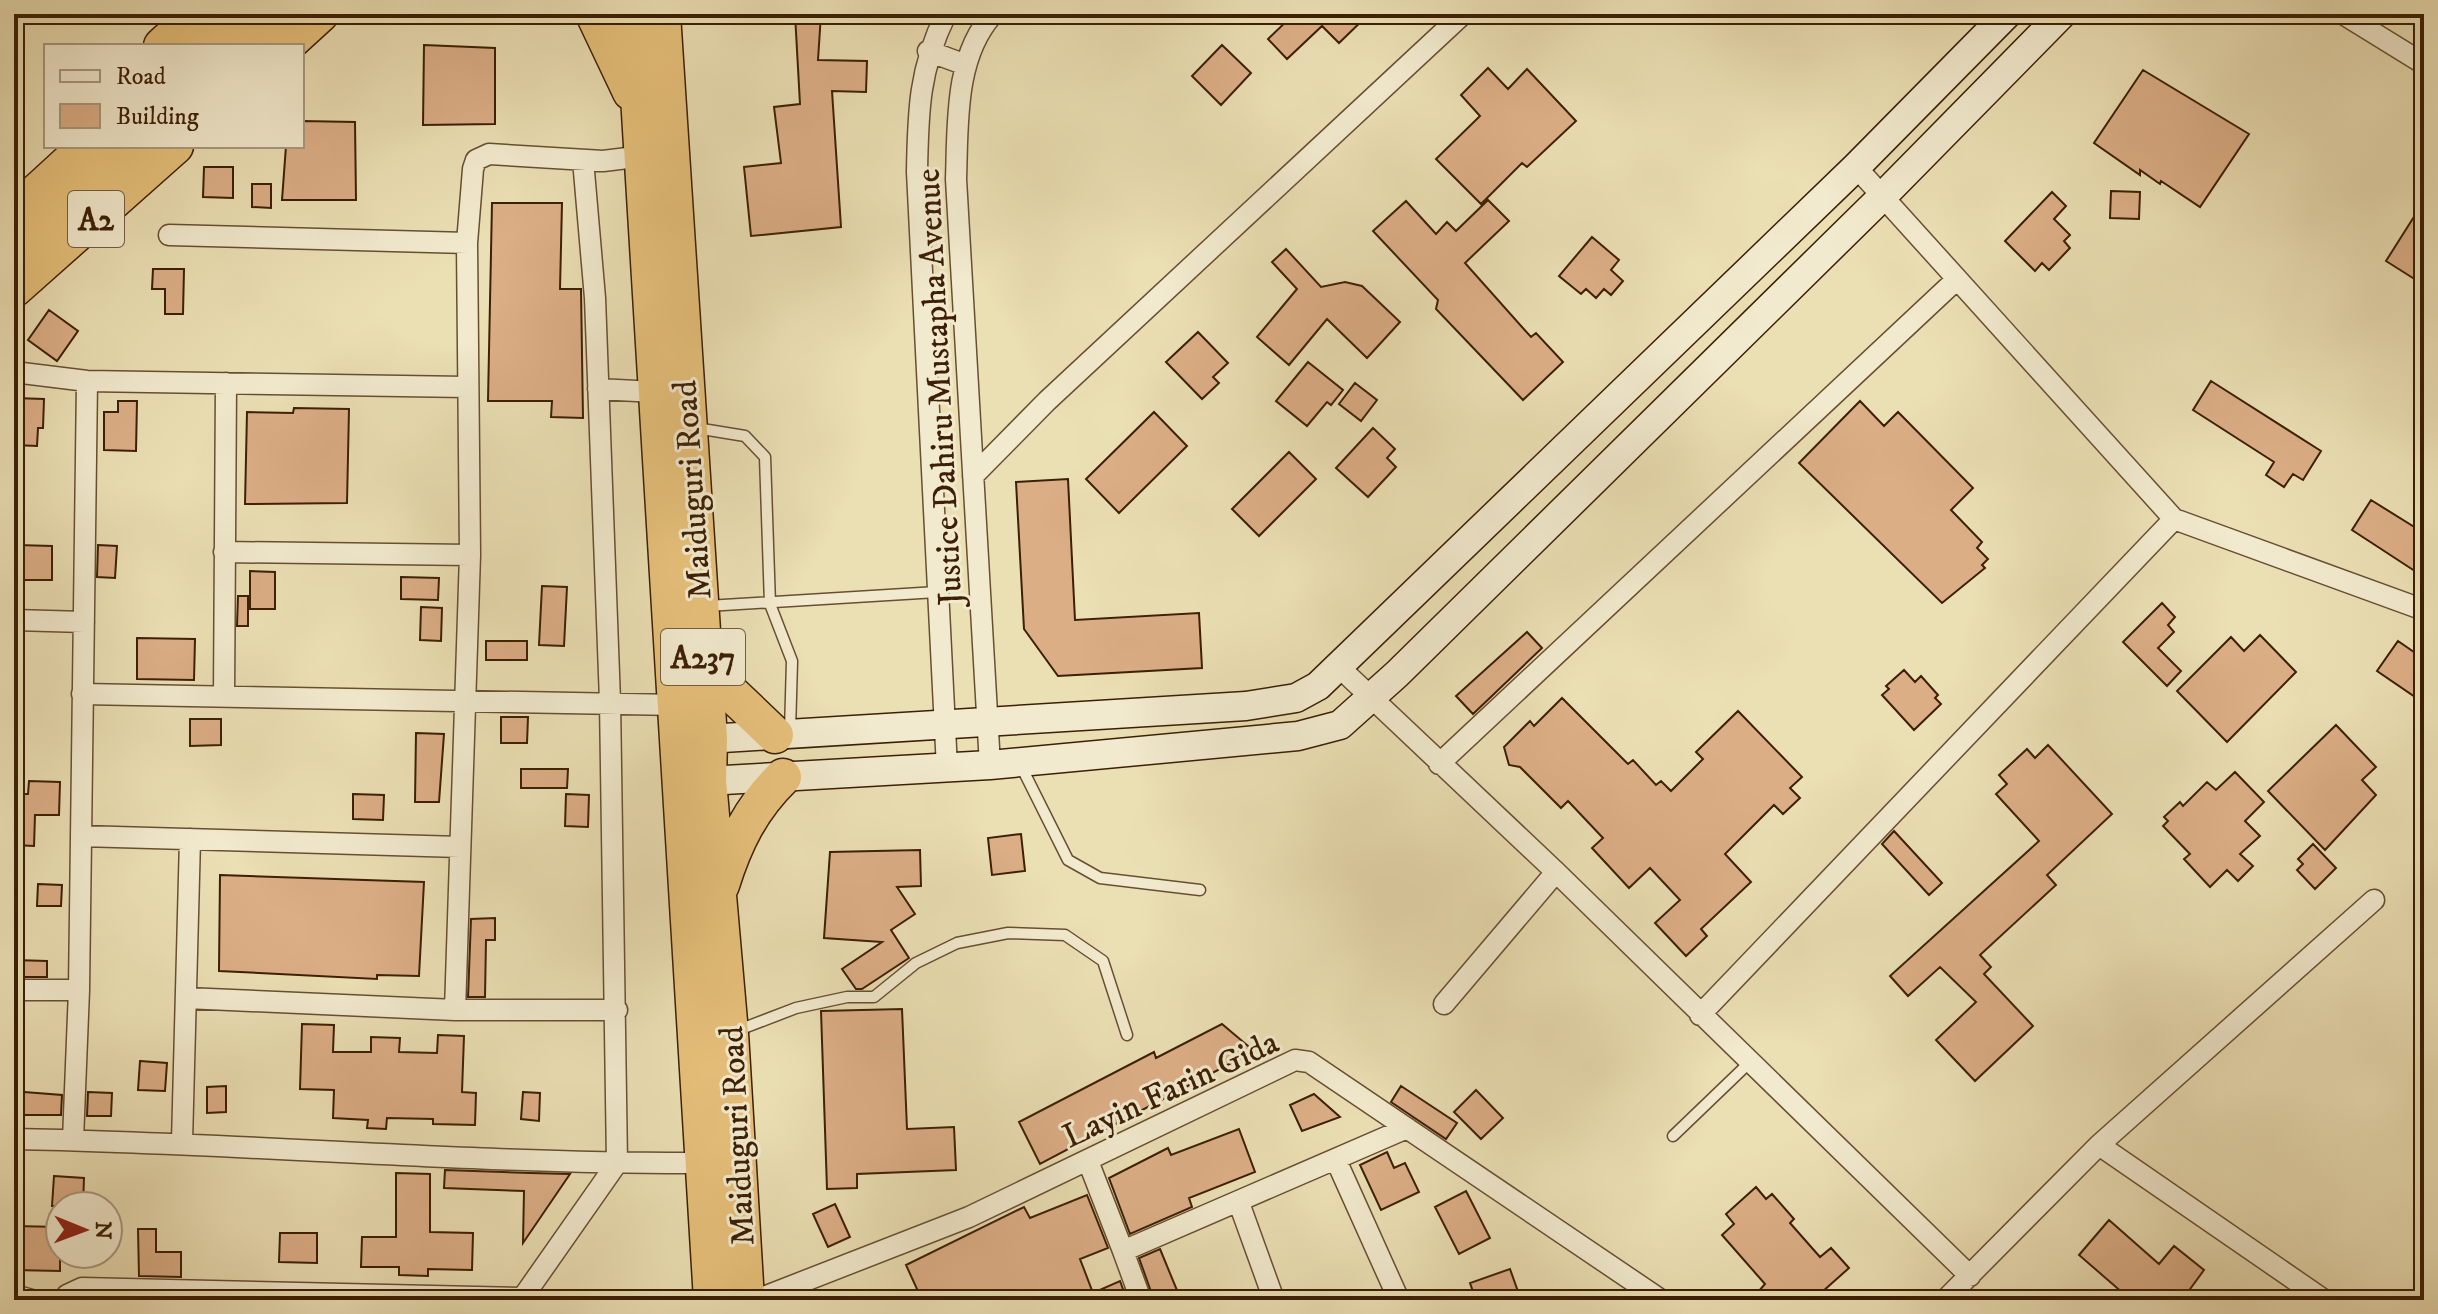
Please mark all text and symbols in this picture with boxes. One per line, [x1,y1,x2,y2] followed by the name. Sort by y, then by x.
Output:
[44,44,304,148] legend
[116,62,166,92] text: Road
[116,102,199,132] text: Building
[908,167,973,609] street label: Justice Dahiru Mustapha Avenue
[68,191,124,247] road number: A2
[664,379,722,601] street label: Maiduguri Road
[661,629,745,685] road number: A237
[1056,1021,1286,1158] street label: Layin Farin Gida
[711,1025,765,1247] street label: Maiduguri Road
[44,1190,124,1270] north arrow
[89,1221,116,1240] text: N

